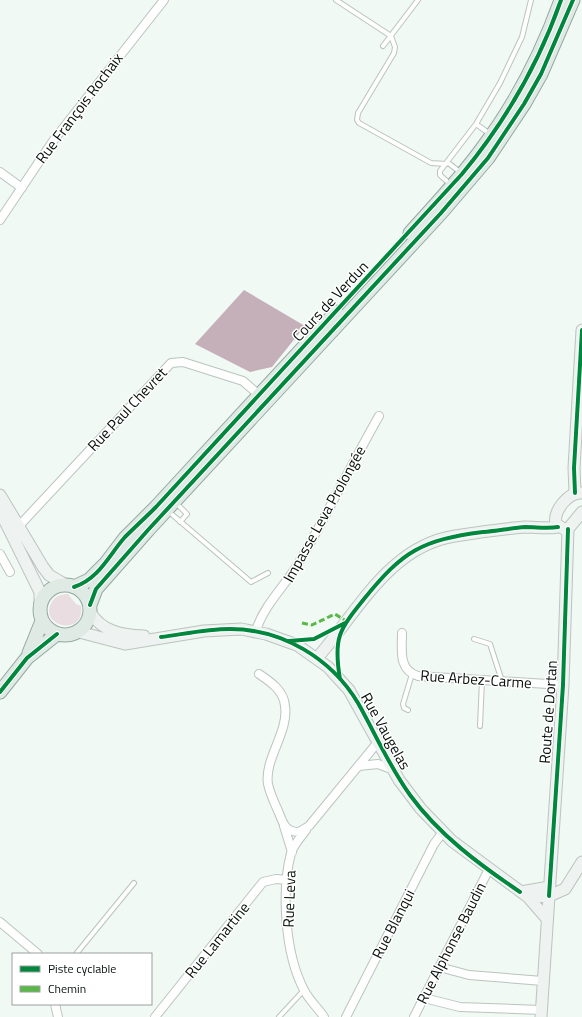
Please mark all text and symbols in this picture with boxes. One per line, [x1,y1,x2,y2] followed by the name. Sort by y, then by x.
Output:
[30,48,128,168] street label: Rue François Rochaix
[286,256,374,346] street label: Cours de Verdun
[82,361,173,456] street label: Rue Paul Chevret
[277,441,371,587] street label: Impasse Leva Prolongée
[533,660,563,764] street label: Route de Dortan
[420,664,532,694] street label: Rue Arbez-Carme
[355,688,417,774] street label: Rue Vaugelas
[277,870,302,928] street label: Rue Leva
[410,878,492,1008] street label: Rue Alphonse Baudin
[366,885,420,963] street label: Rue Blanqui
[179,897,255,983] street label: Rue Lamartine
[12,953,152,1005] legend
[48,959,116,978] text: Piste cyclable
[48,979,86,998] text: Chemin

